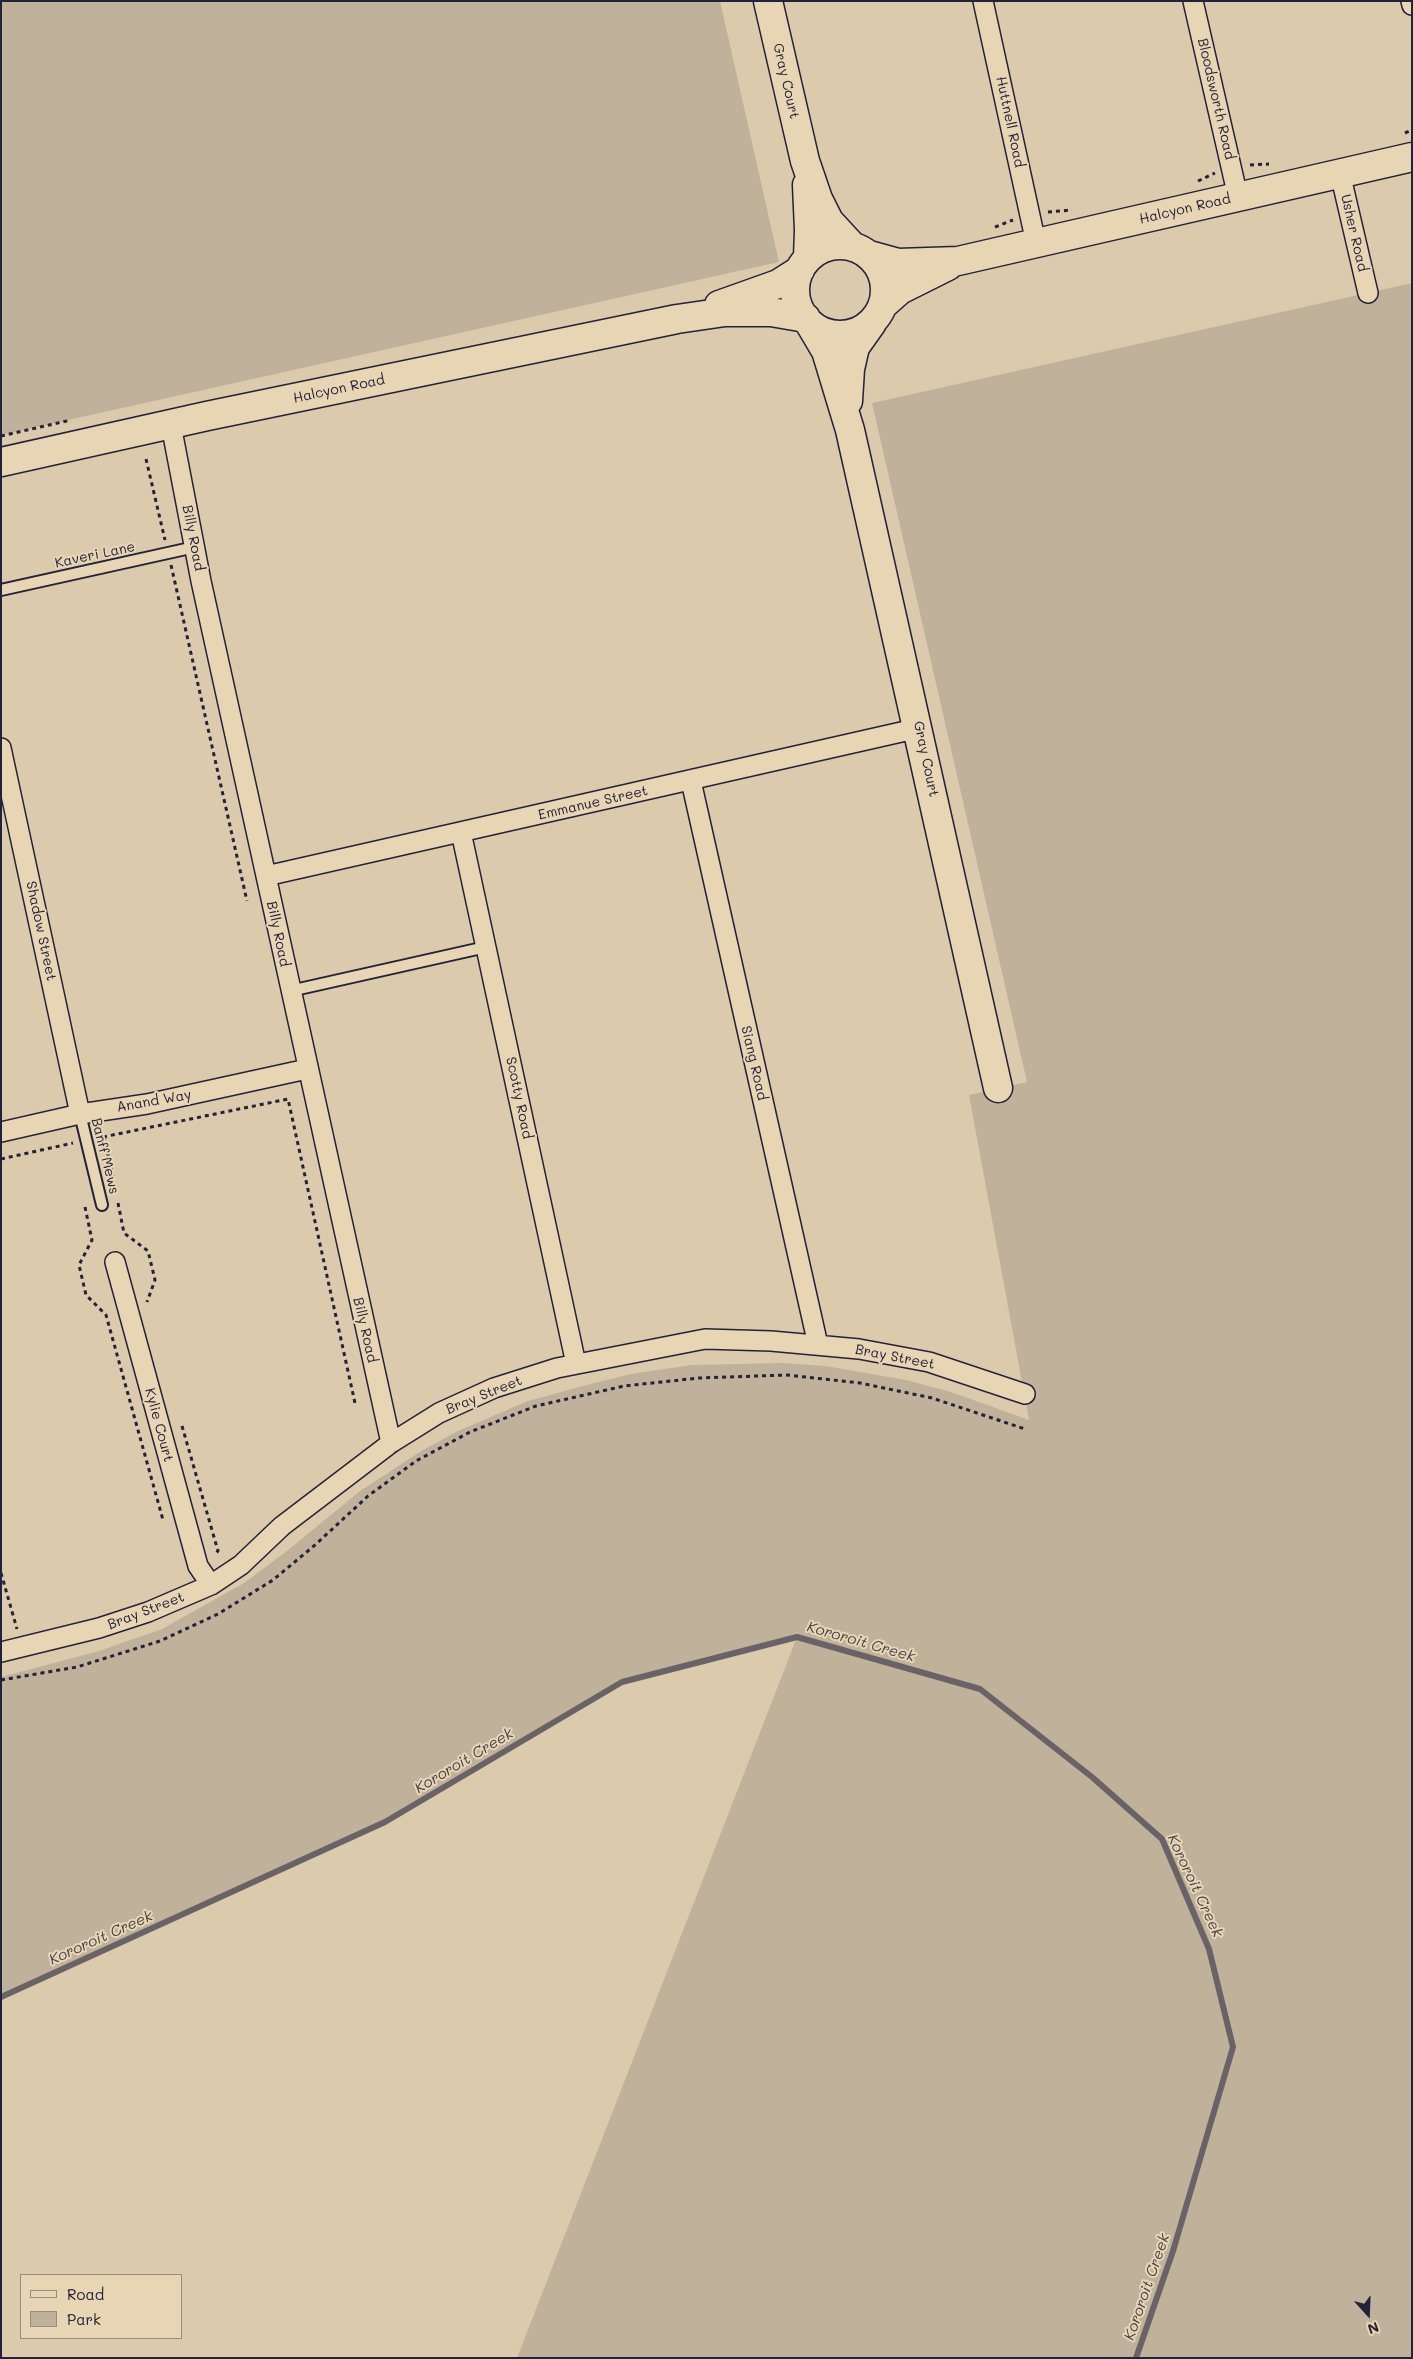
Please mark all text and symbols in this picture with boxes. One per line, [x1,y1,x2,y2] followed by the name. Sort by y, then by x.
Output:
[1194,37,1238,161] street label: Bloodsworth Road
[769,42,803,120] street label: Gray Court
[992,75,1028,169] street label: Huttnell Road
[1138,190,1232,228] street label: Halcyon Road
[1337,193,1371,273] street label: Usher Road
[292,371,386,407] street label: Halcyon Road
[178,504,208,572] street label: Billy Road
[53,538,137,572] street label: Kaveri Lane
[910,720,942,798] street label: Gray Court
[536,782,650,824] street label: Emmanue Street
[22,880,60,982] street label: Shadow Street
[263,900,293,968] street label: Billy Road
[737,1024,771,1102] street label: Siang Road
[502,1055,536,1141] street label: Scotty Road
[115,1086,193,1116] street label: Anand Way
[87,1116,123,1196] street label: Banff Mews
[349,1296,381,1364] street label: Billy Road
[854,1341,936,1373] street label: Bray Street
[443,1372,525,1418] street label: Bray Street
[141,1386,177,1464] street label: Kylie Court
[105,1589,187,1633] street label: Bray Street
[805,1618,917,1666] water label: Kororoit Creek
[412,1725,516,1797] water label: Kororoit Creek
[1163,1832,1227,1940] water label: Kororoit Creek
[46,1907,156,1969] water label: Kororoit Creek
[1120,2231,1174,2343] water label: Kororoit Creek
[20,2274,182,2339] legend
[67,2284,104,2304] text: Road
[1343,2289,1393,2339] north arrow
[67,2309,101,2329] text: Park
[1365,2318,1382,2339] text: N

